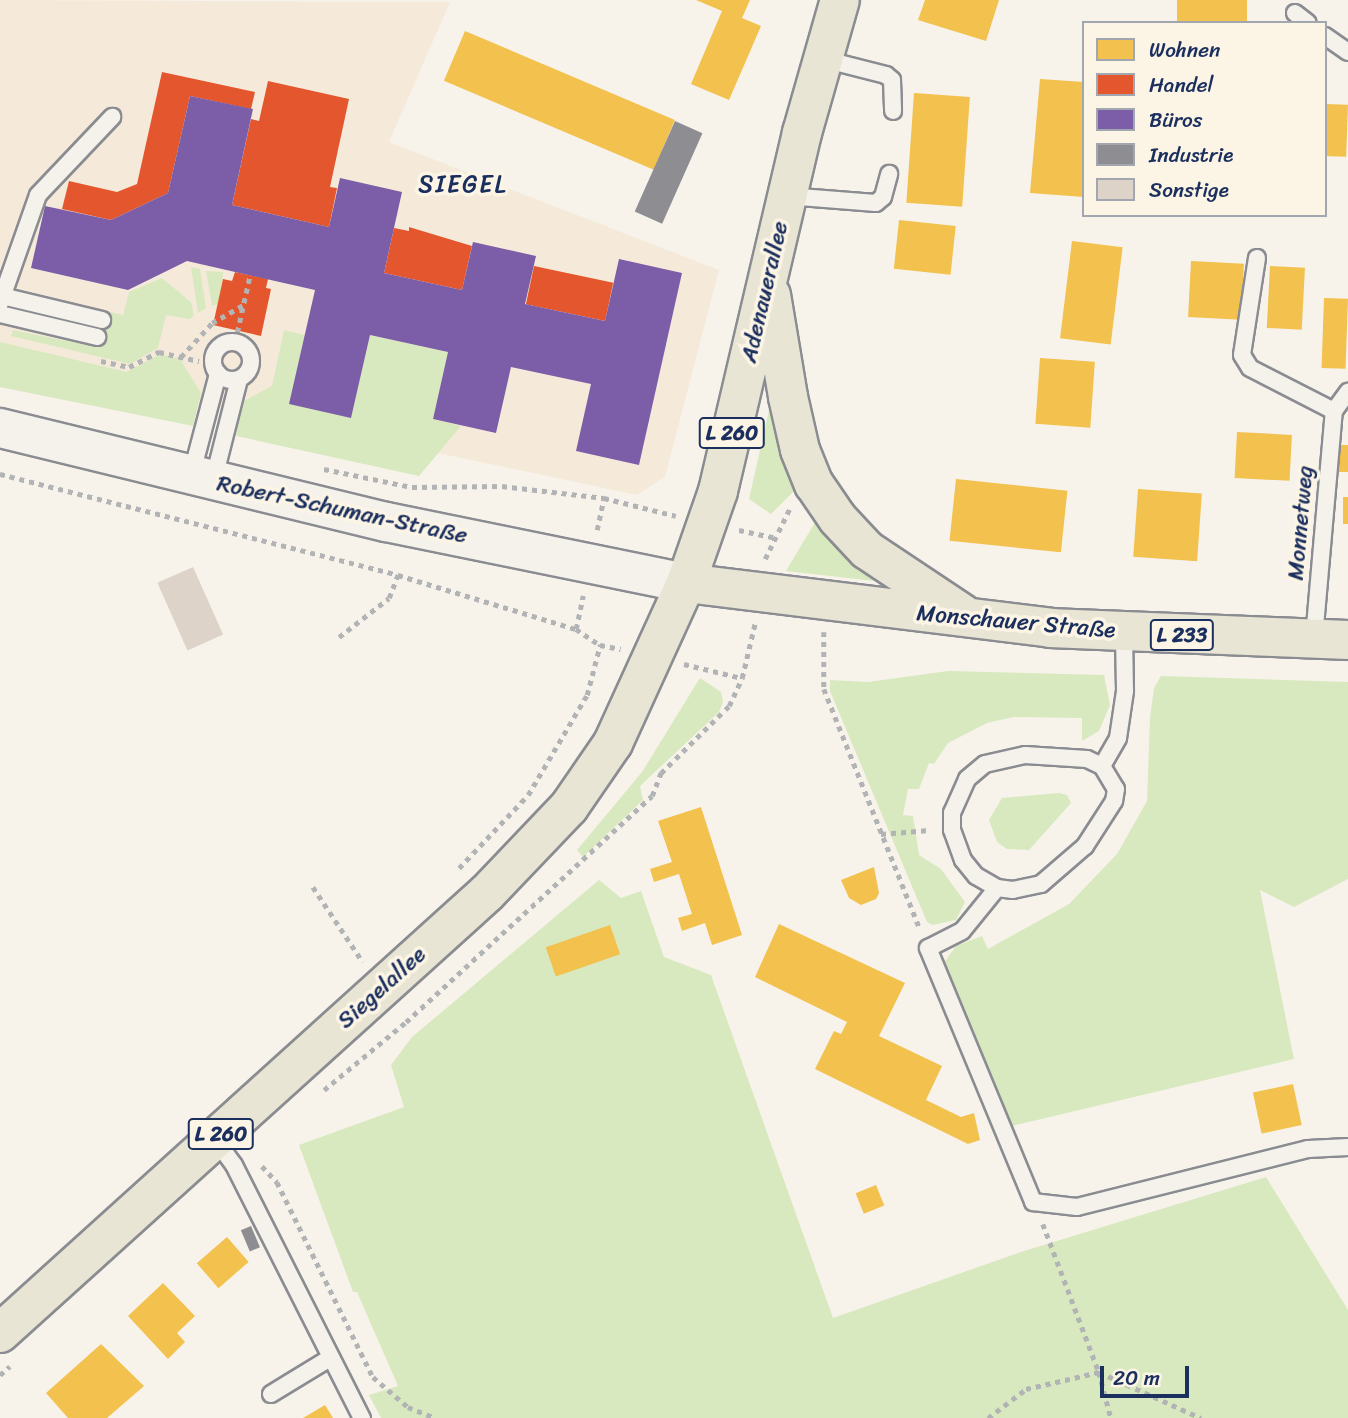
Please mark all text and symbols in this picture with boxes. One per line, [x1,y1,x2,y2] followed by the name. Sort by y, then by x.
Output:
[1082,21,1327,217] legend
[1149,31,1220,69] text: Wohnen
[1149,66,1214,104] text: Handel
[1149,101,1202,139] text: Büros
[1149,136,1233,174] text: Industrie
[419,171,507,199] district label: SIEGEL
[1149,171,1229,209] text: Sonstige
[735,219,795,365] street label: Adenauerallee
[699,416,765,450] road number: L 260
[1282,465,1320,581] street label: Monnetweg
[214,470,470,550] street label: Robert-Schuman-Straße
[915,599,1117,645] street label: Monschauer Straße
[1149,618,1215,652] road number: L 233
[332,941,432,1035] street label: Siegelallee
[188,1116,254,1152] road number: L 260
[1103,1352,1192,1396] scale bar
[1113,1359,1160,1397] text: 20 m

